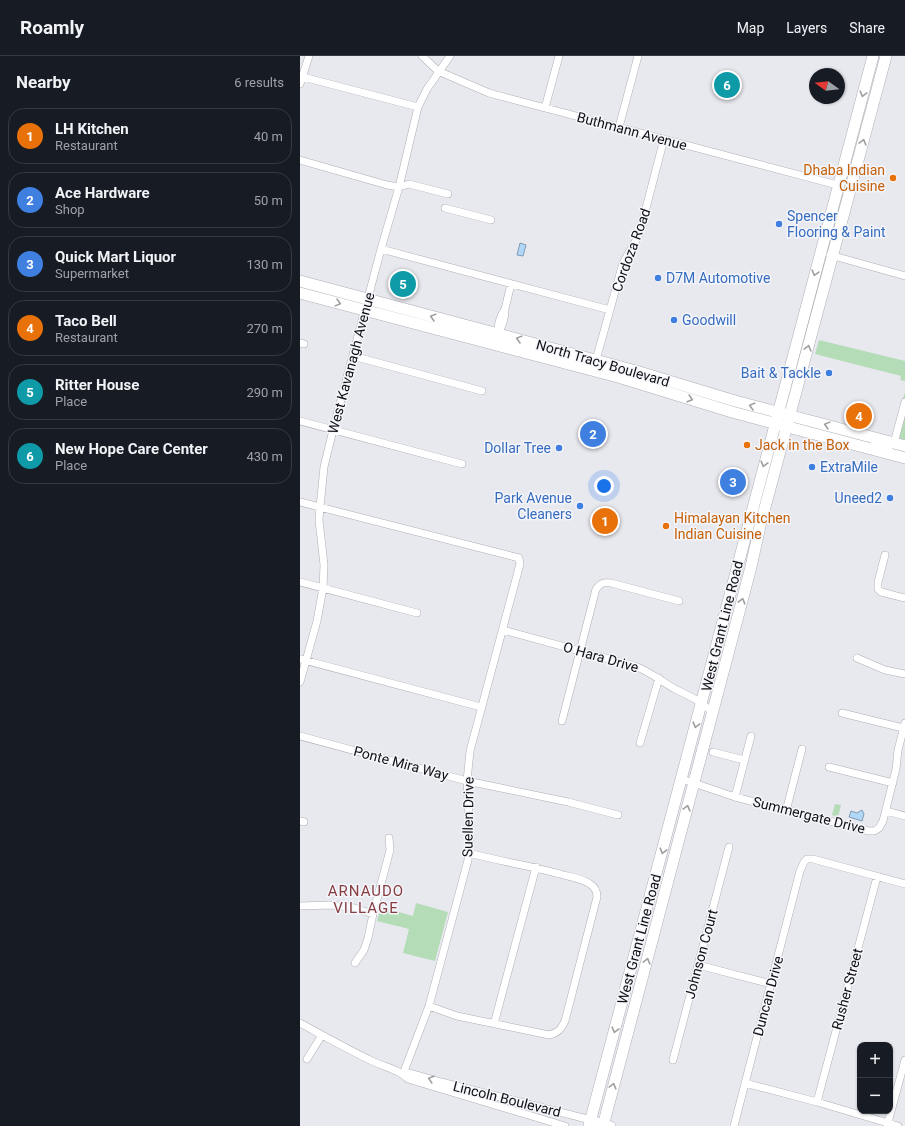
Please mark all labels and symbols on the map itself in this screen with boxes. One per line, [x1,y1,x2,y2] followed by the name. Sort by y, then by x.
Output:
[809,68,845,104] north arrow
[714,70,740,100] pin: 6
[859,90,868,97] one-way arrow
[575,109,689,153] street label: Buthmann Avenue
[858,138,867,145] one-way arrow
[803,162,885,194] place label: Dhaba Indian Cuisine
[888,173,898,183] marker: Dhaba Indian Cuisine
[608,206,654,294] street label: Cordoza Road
[787,208,886,240] place label: Spencer Flooring & Paint
[774,219,784,229] marker: Spencer Flooring & Paint
[390,269,416,299] pin: 5
[666,270,770,286] place label: D7M Automotive
[811,270,820,277] one-way arrow
[653,273,663,283] marker: D7M Automotive
[324,291,378,435] street label: West Kavanagh Avenue
[334,299,341,307] one-way arrow
[682,312,736,328] place label: Goodwill
[430,313,436,321] one-way arrow
[669,315,679,325] marker: Goodwill
[516,336,522,344] one-way arrow
[535,336,671,390] street label: North Tracy Boulevard
[803,345,812,352] one-way arrow
[741,365,821,381] place label: Bait & Tackle
[824,368,834,378] marker: Bait & Tackle
[686,394,693,403] one-way arrow
[846,401,872,431] pin: 4
[749,402,755,410] one-way arrow
[580,419,606,449] pin: 2
[823,422,830,430] one-way arrow
[755,437,850,453] place label: Jack in the Box
[484,440,551,456] place label: Dollar Tree
[742,440,752,450] marker: Jack in the Box
[554,443,564,453] marker: Dollar Tree
[820,459,878,475] place label: ExtraMile
[760,460,769,467] one-way arrow
[807,462,817,472] marker: ExtraMile
[720,467,746,497] pin: 3
[594,476,614,496] your location
[495,490,572,522] place label: Park Avenue Cleaners
[835,490,882,506] place label: Uneed2
[885,493,895,503] marker: Uneed2
[575,501,585,511] marker: Park Avenue Cleaners
[592,506,618,536] pin: 1
[674,510,791,542] place label: Himalayan Kitchen Indian Cuisine
[661,521,671,531] marker: Himalayan Kitchen Indian Cuisine
[698,559,746,693] street label: West Grant Line Road
[737,598,745,604] one-way arrow
[561,639,641,675] street label: O Hara Drive
[692,721,701,728] one-way arrow
[352,743,450,783] street label: Ponte Mira Way
[459,777,477,857] street label: Suellen Drive
[751,793,867,837] street label: Summergate Drive
[683,805,691,811] one-way arrow
[659,847,668,854] one-way arrow
[614,872,664,1006] street label: West Grant Line Road
[328,882,404,917] district label: ARNAUDO VILLAGE
[681,907,721,1001] street label: Johnson Court
[828,946,866,1032] street label: Rusher Street
[750,954,786,1038] street label: Duncan Drive
[642,957,650,964] one-way arrow
[611,1027,620,1034] one-way arrow
[428,1075,435,1084] one-way arrow
[451,1078,563,1120] street label: Lincoln Boulevard
[608,1083,617,1090] one-way arrow

